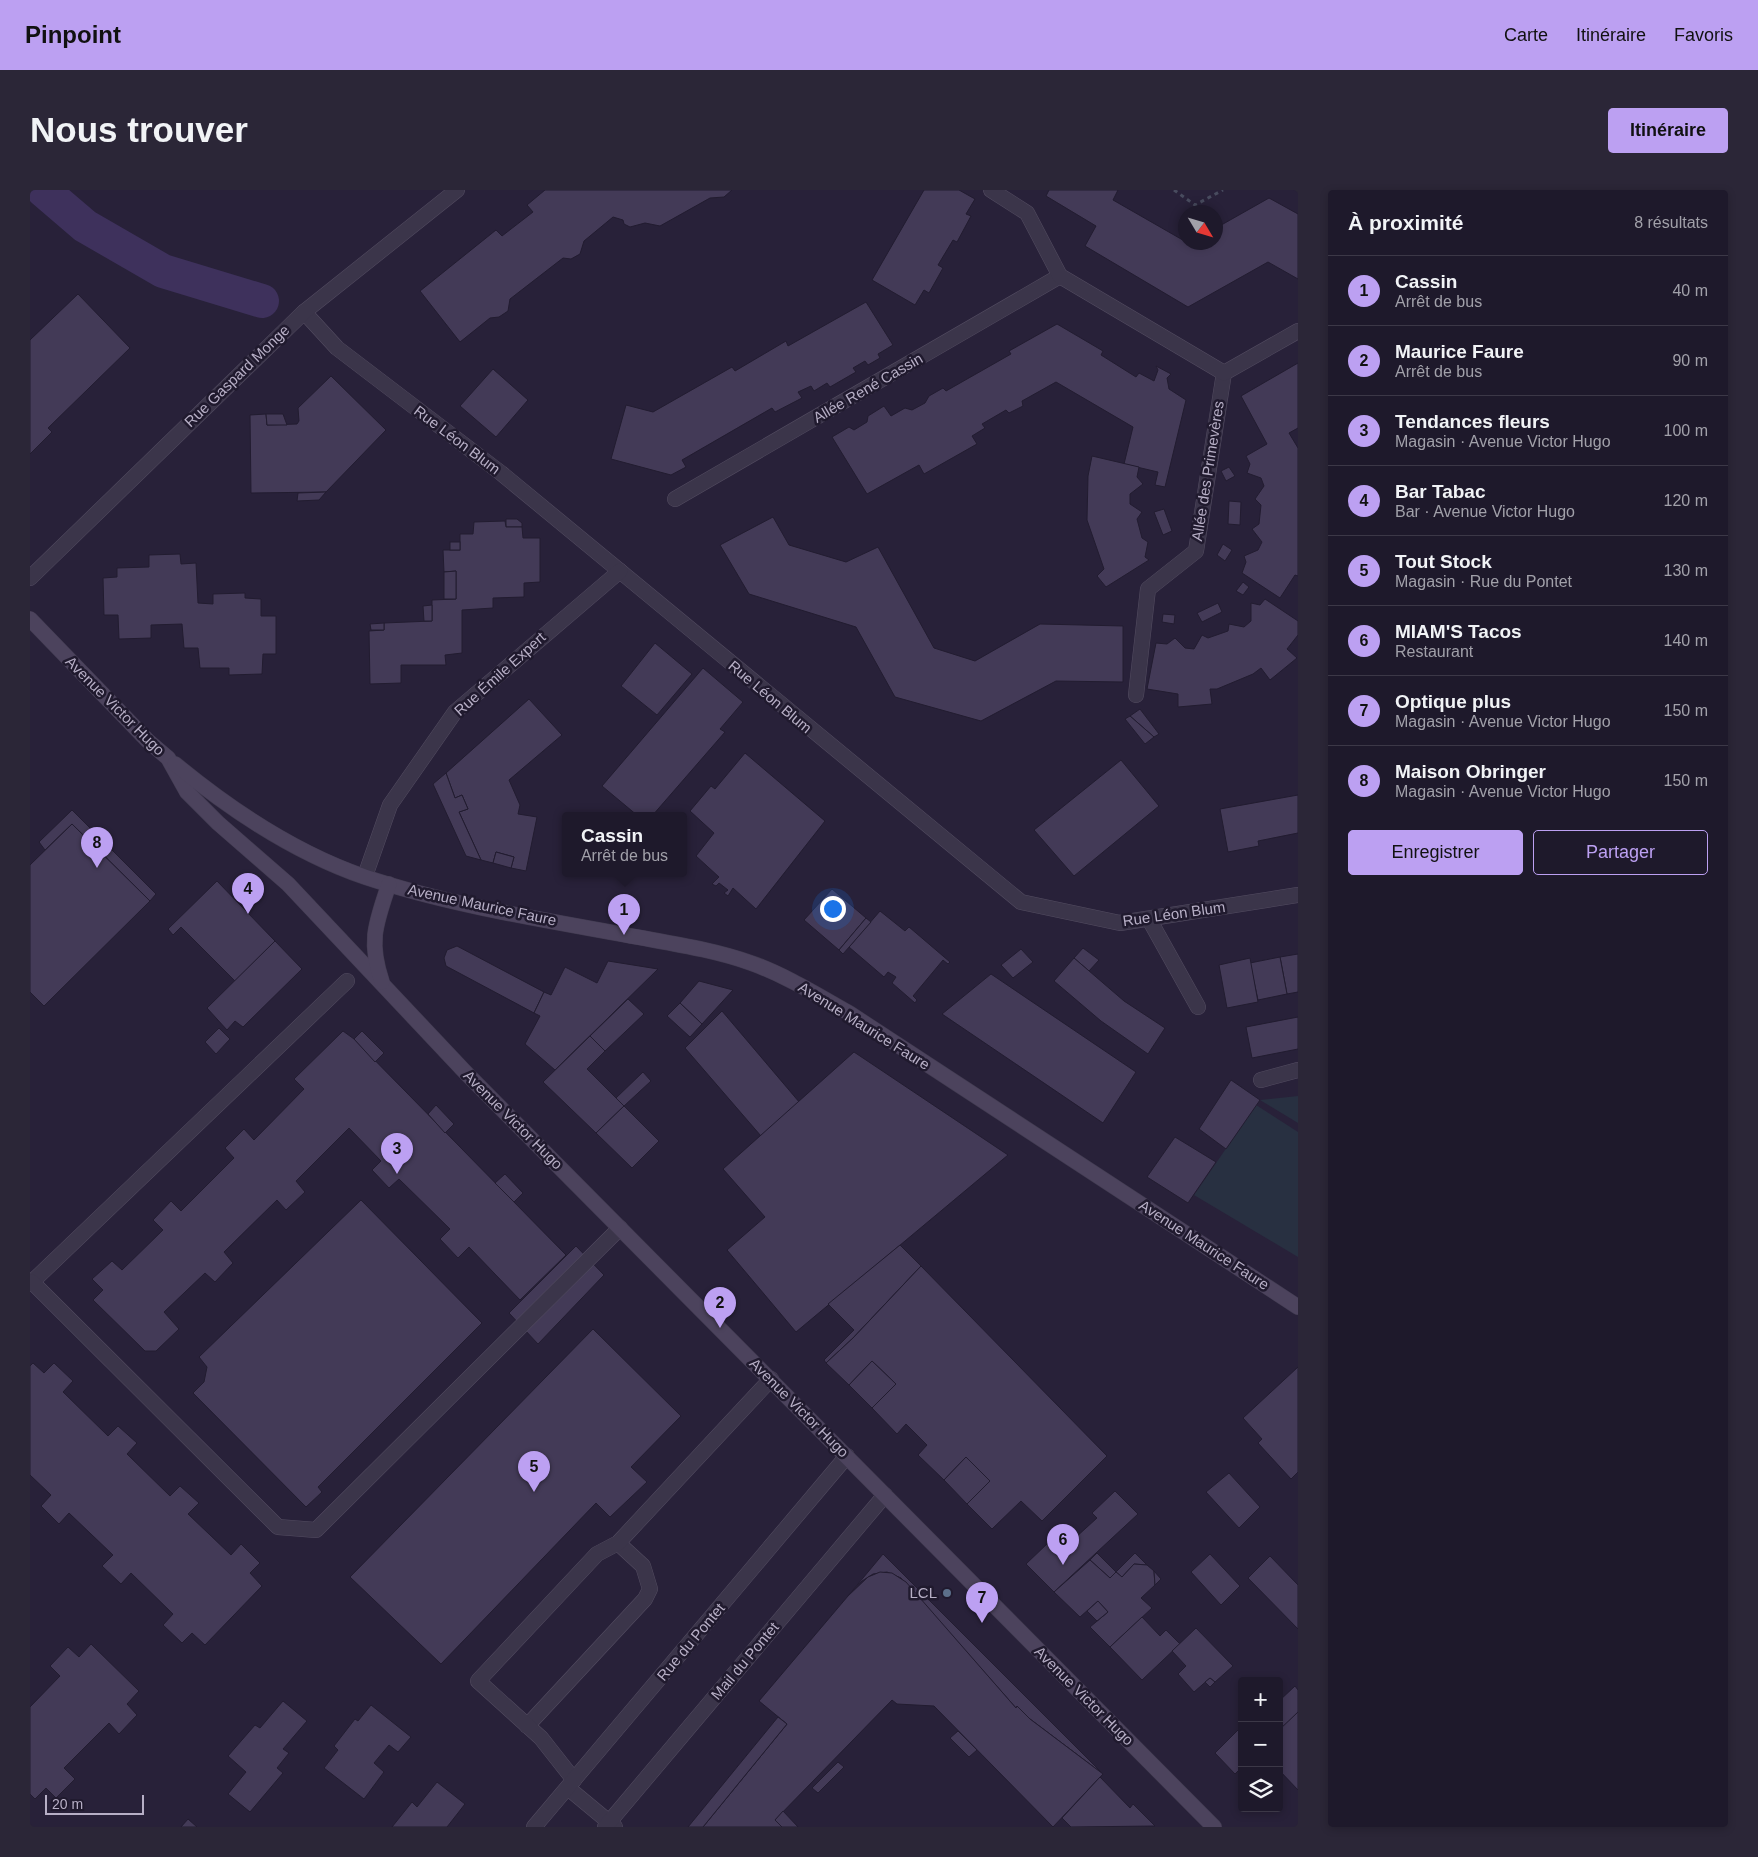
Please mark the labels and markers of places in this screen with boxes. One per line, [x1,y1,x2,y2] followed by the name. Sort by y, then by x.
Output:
[81,827,113,868] pin: 8
[232,873,264,914] pin: 4
[608,894,640,935] pin: 1
[381,1133,413,1174] pin: 3
[704,1287,736,1328] pin: 2
[518,1451,550,1492] pin: 5
[1047,1524,1079,1565] pin: 6
[966,1582,998,1623] pin: 7
[909,1584,937,1601] place label: LCL
[941,1587,953,1599] marker: LCL

